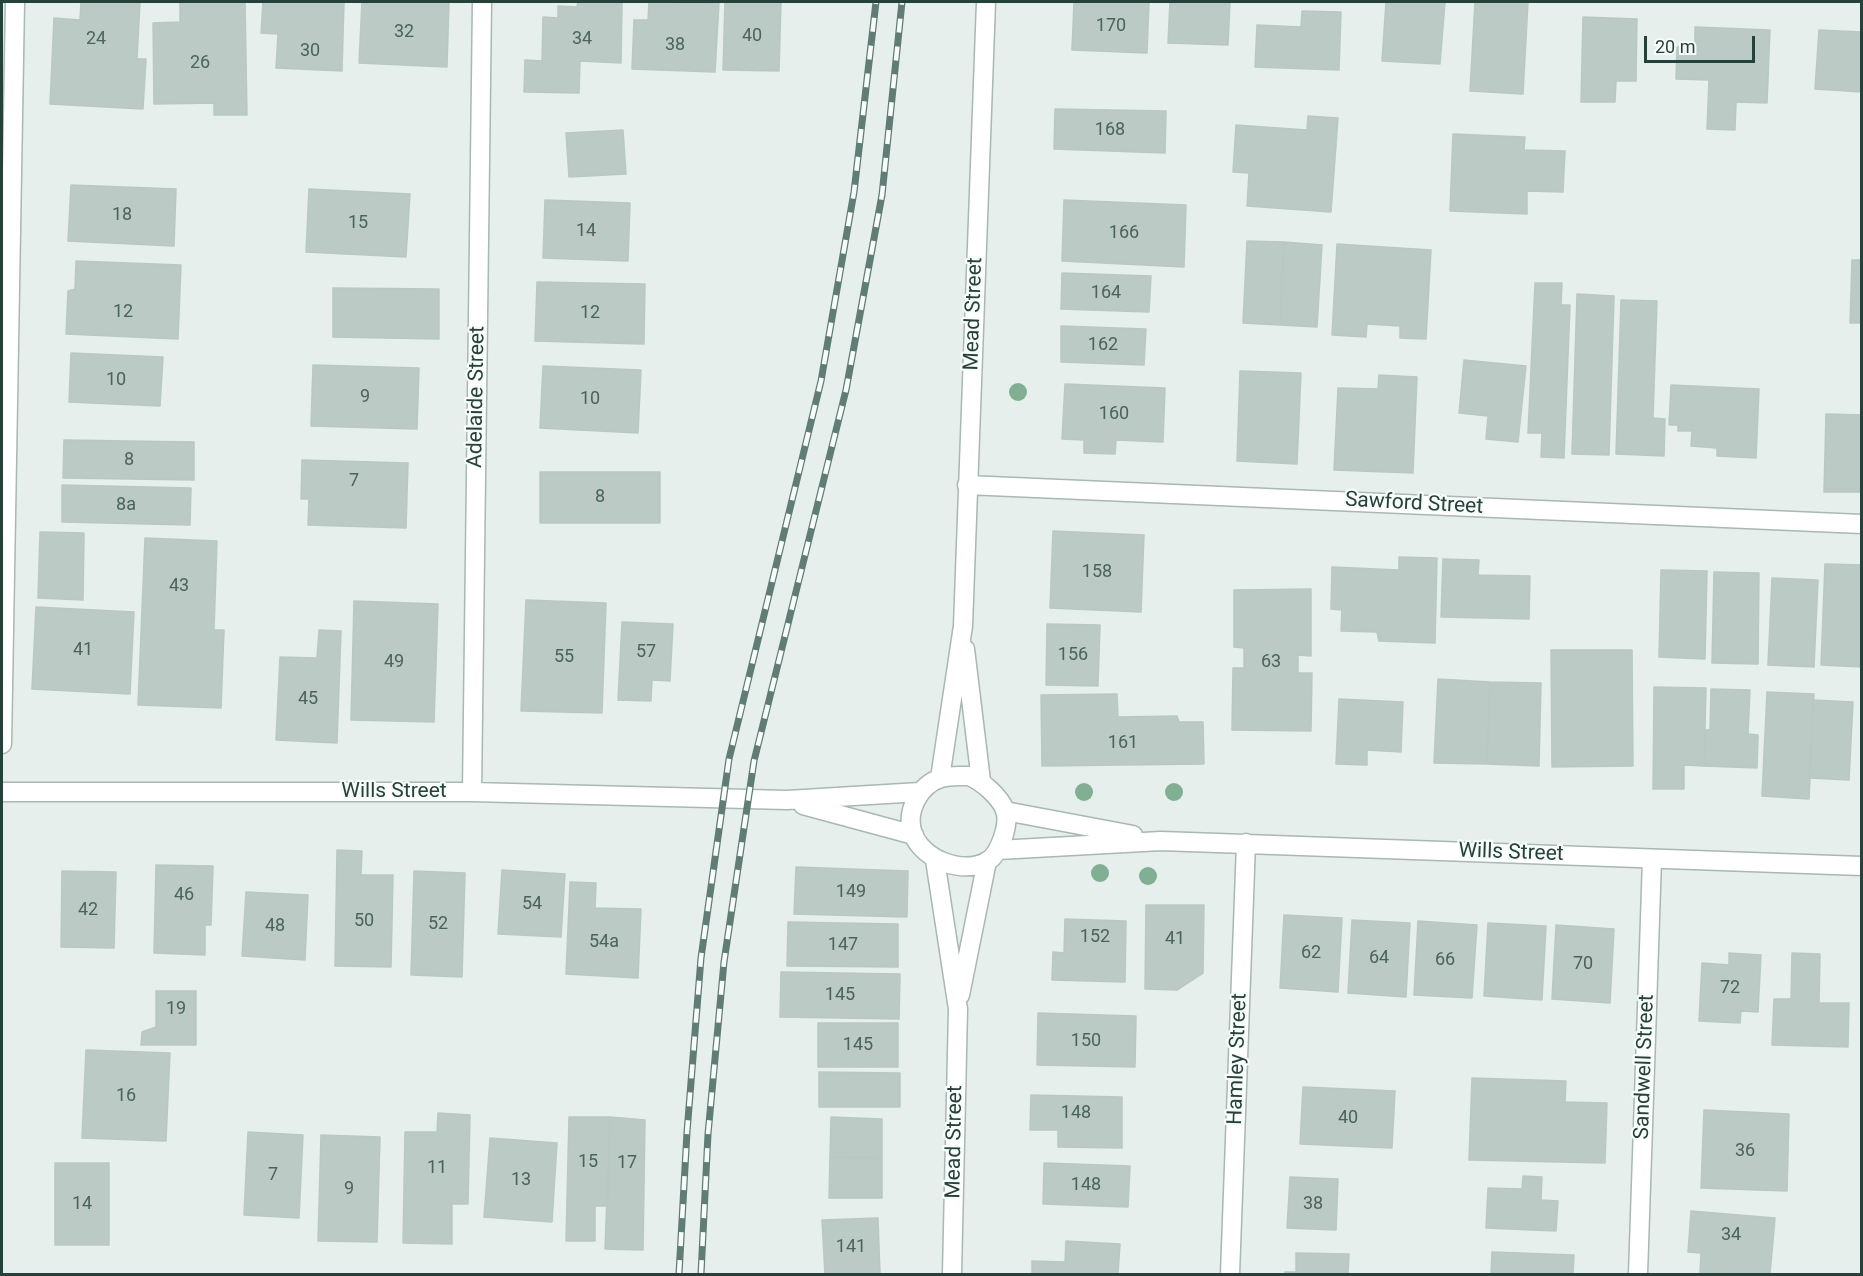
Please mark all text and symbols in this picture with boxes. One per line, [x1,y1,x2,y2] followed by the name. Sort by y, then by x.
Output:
[1096,15,1126,37] house number: 170
[394,21,414,43] house number: 32
[1647,24,1758,62] scale bar
[742,25,762,47] house number: 40
[86,28,106,50] house number: 24
[572,28,592,50] house number: 34
[665,34,685,56] house number: 38
[1655,36,1695,57] text: 20 m
[300,40,320,62] house number: 30
[190,52,210,74] house number: 26
[1095,119,1125,141] house number: 168
[112,204,132,226] house number: 18
[348,212,368,234] house number: 15
[576,220,596,242] house number: 14
[1109,222,1139,244] house number: 166
[959,257,989,371] street label: Mead Street
[1091,282,1121,304] house number: 164
[113,301,133,323] house number: 12
[580,302,600,324] house number: 12
[463,326,491,468] street label: Adelaide Street
[1088,334,1118,356] house number: 162
[106,369,126,391] house number: 10
[360,386,370,408] house number: 9
[580,388,600,410] house number: 10
[1099,403,1129,425] house number: 160
[124,449,134,471] house number: 8
[349,470,359,492] house number: 7
[595,486,605,508] house number: 8
[1344,488,1484,520] street label: Sawford Street
[116,494,136,516] house number: 8a
[1082,561,1112,583] house number: 158
[169,575,189,597] house number: 43
[73,639,93,661] house number: 41
[636,641,656,663] house number: 57
[1058,644,1088,666] house number: 156
[554,646,574,668] house number: 55
[384,651,404,673] house number: 49
[1261,651,1281,673] house number: 63
[298,688,318,710] house number: 45
[1108,732,1138,754] house number: 161
[341,779,447,805] street label: Wills Street
[1458,839,1564,867] street label: Wills Street
[836,881,866,903] house number: 149
[174,884,194,906] house number: 46
[522,893,542,915] house number: 54
[78,899,98,921] house number: 42
[354,910,374,932] house number: 50
[428,913,448,935] house number: 52
[265,915,285,937] house number: 48
[1080,926,1110,948] house number: 152
[1165,928,1185,950] house number: 41
[589,931,619,953] house number: 54a
[828,934,858,956] house number: 147
[1301,942,1321,964] house number: 62
[1369,947,1389,969] house number: 64
[1435,949,1455,971] house number: 66
[1573,953,1593,975] house number: 70
[1720,977,1740,999] house number: 72
[825,984,855,1006] house number: 145
[1223,993,1253,1125] street label: Hamley Street
[1630,994,1660,1140] street label: Sandwell Street
[166,998,186,1020] house number: 19
[1071,1030,1101,1052] house number: 150
[843,1034,873,1056] house number: 145
[116,1085,136,1107] house number: 16
[941,1085,969,1199] street label: Mead Street
[1061,1102,1091,1124] house number: 148
[1338,1107,1358,1129] house number: 40
[1735,1140,1755,1162] house number: 36
[578,1151,598,1173] house number: 15
[617,1152,637,1174] house number: 17
[427,1157,447,1179] house number: 11
[268,1164,278,1186] house number: 7
[511,1169,531,1191] house number: 13
[1071,1174,1101,1196] house number: 148
[344,1178,354,1200] house number: 9
[72,1193,92,1215] house number: 14
[1303,1193,1323,1215] house number: 38
[1721,1224,1741,1246] house number: 34
[836,1236,866,1258] house number: 141

